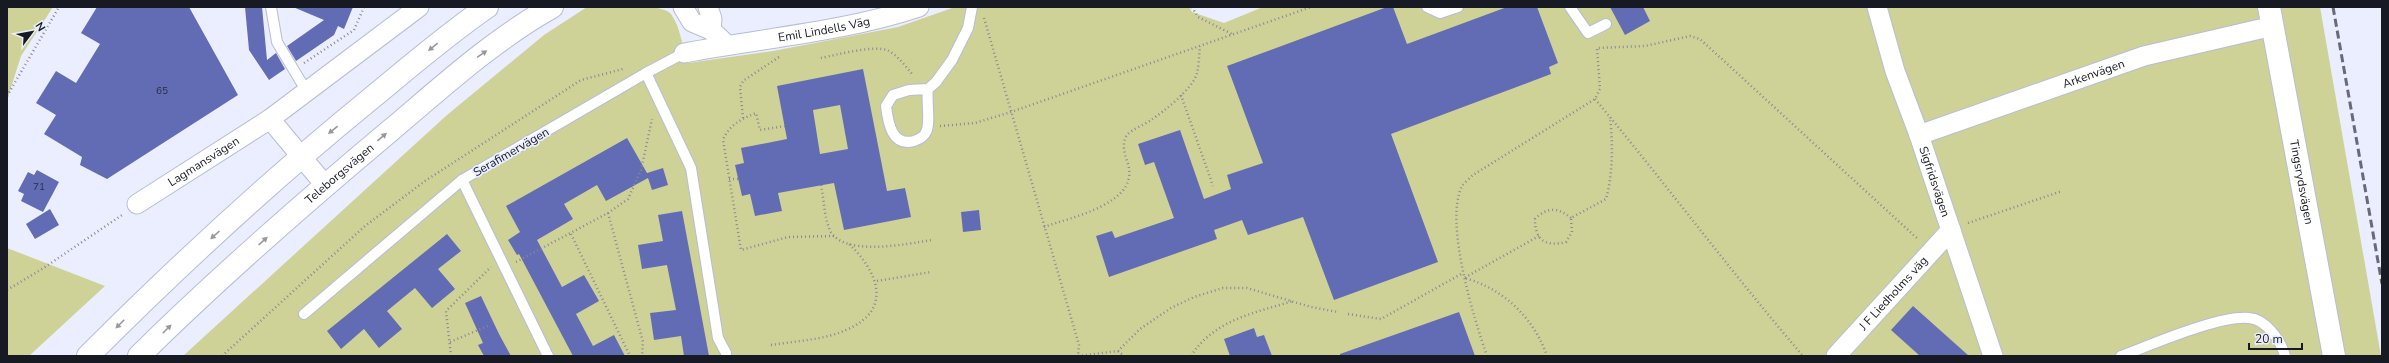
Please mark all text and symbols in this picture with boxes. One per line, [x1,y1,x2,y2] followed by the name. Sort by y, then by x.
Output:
[12,12,52,52] north arrow
[777,13,872,46] street label: Emil Lindells Väg
[32,19,49,34] text: N
[428,43,438,52] one-way arrow
[477,50,487,58] one-way arrow
[2060,55,2127,92] street label: Arkenvägen
[156,84,168,98] house number: 65
[470,124,552,180] street label: Serafimervägen
[327,125,338,134] one-way arrow
[165,133,242,190] street label: Lagmansvägen
[377,133,387,142] one-way arrow
[2286,138,2317,226] street label: Tingsrydsvägen
[302,140,377,208] street label: Teleborgsvägen
[1915,144,1954,219] street label: Sigfridsvägen
[33,180,45,194] house number: 71
[209,230,220,239] one-way arrow
[258,236,268,246] one-way arrow
[1855,253,1931,334] street label: J F Liedholms väg
[115,319,125,329] one-way arrow
[162,324,172,333] one-way arrow
[2249,325,2302,351] scale bar
[2255,331,2283,347] text: 20 m

